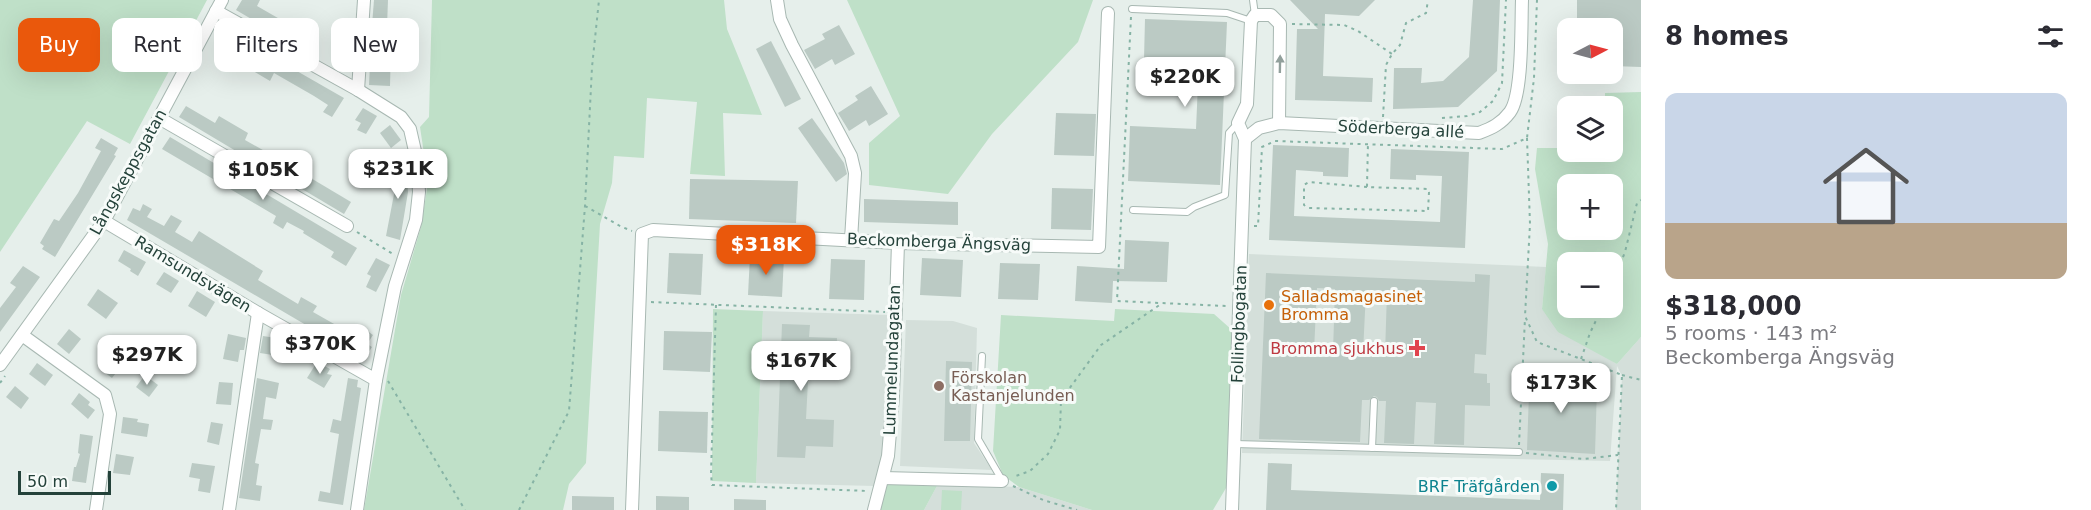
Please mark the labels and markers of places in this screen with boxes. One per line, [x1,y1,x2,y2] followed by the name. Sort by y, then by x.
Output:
[1143,57,1227,108] pin: $220K
[356,149,440,200] pin: $231K
[221,150,305,201] pin: $105K
[724,225,808,276] pin: $318K
[1281,287,1423,324] place label: Salladsmagasinet Bromma
[1262,298,1276,312] marker: Salladsmagasinet Bromma
[278,324,362,375] pin: $370K
[105,335,189,386] pin: $297K
[1270,339,1404,358] place label: Bromma sjukhus
[1408,339,1426,357] marker: Bromma sjukhus
[759,341,843,392] pin: $167K
[1519,363,1603,414] pin: $173K
[951,368,1075,405] place label: Förskolan Kastanjelunden
[932,379,946,393] marker: Förskolan Kastanjelunden
[1418,477,1540,496] place label: BRF Träfgården
[1545,479,1559,493] marker: BRF Träfgården

